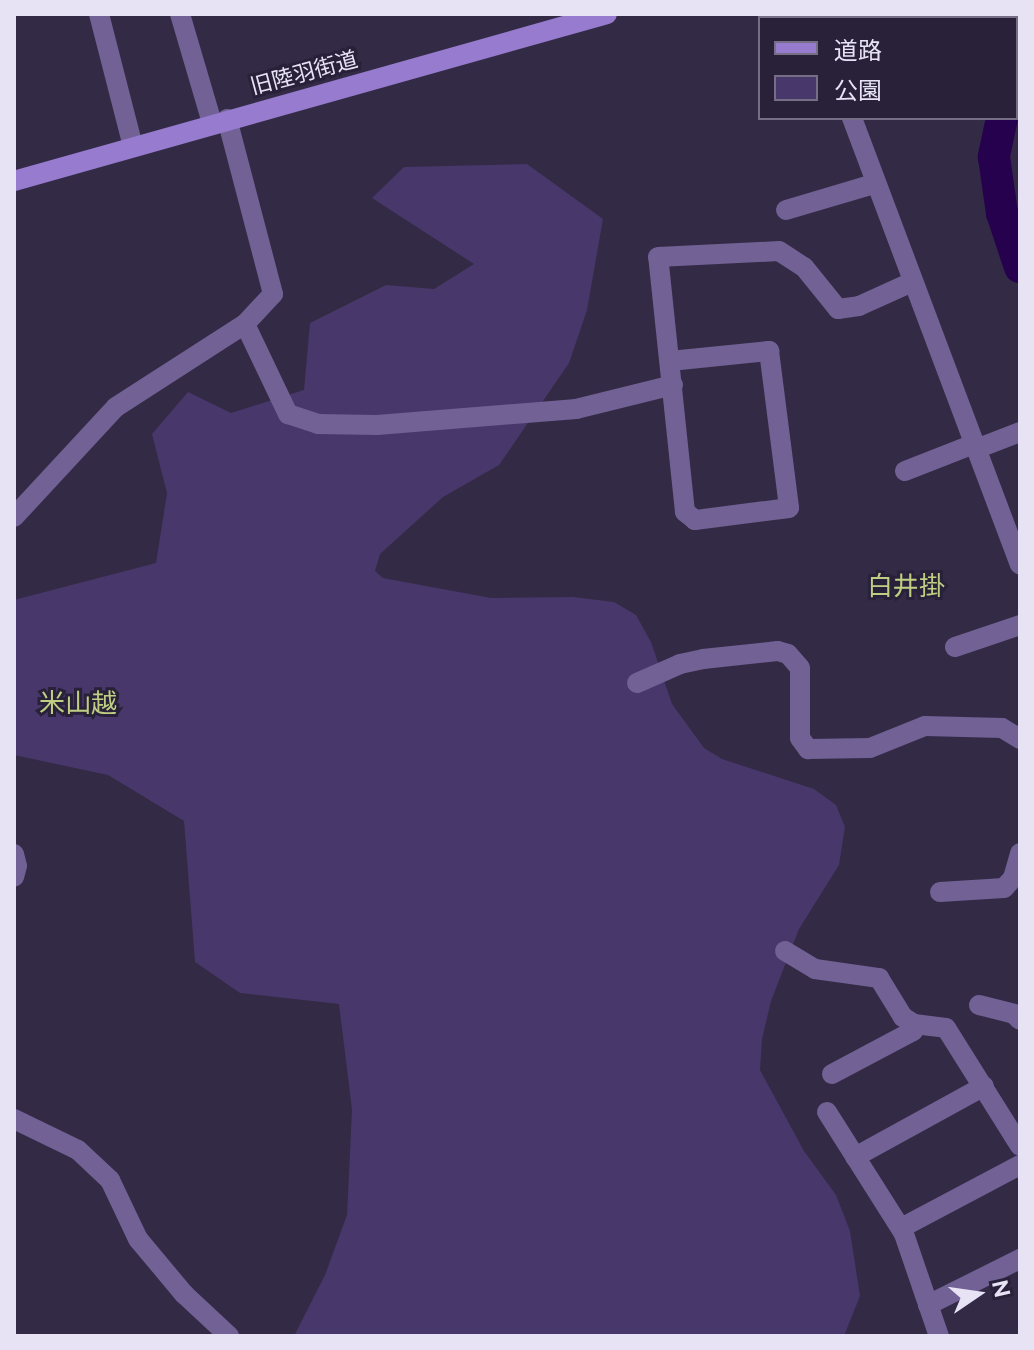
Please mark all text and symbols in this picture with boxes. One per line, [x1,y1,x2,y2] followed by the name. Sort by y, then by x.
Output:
[758,16,1018,120] legend
[834,36,882,65] text: 道路
[247,46,361,100] street label: 旧陸羽街道
[834,76,882,105] text: 公園
[867,571,945,603] district label: 白井掛
[39,688,117,720] district label: 米山越
[938,1254,1018,1334] north arrow
[987,1277,1016,1300] text: N

